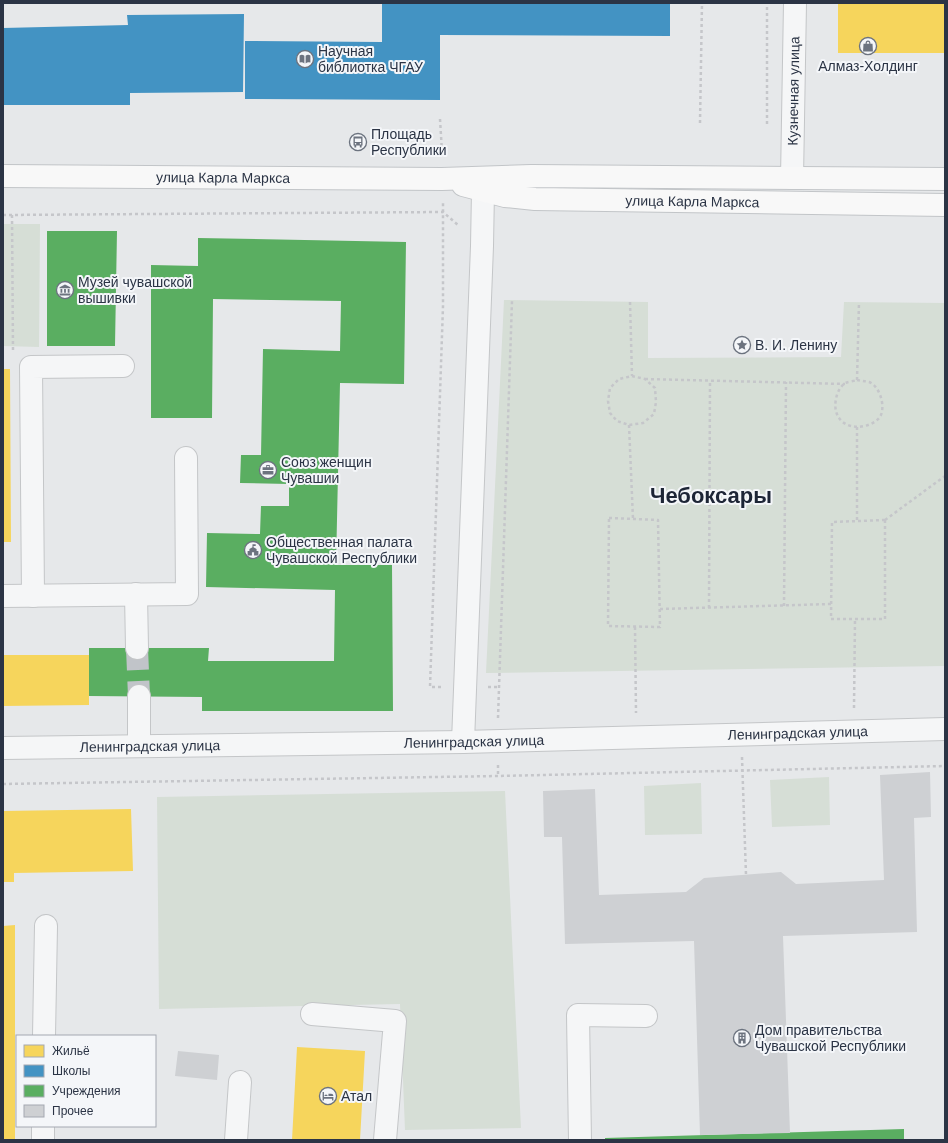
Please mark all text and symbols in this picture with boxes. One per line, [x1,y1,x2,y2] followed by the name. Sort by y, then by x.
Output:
[785,36,802,146] street label: Кузнечная улица
[858,36,878,56] shop icon: Алмаз-Холдинг
[318,43,423,75] place label: Научная библиотка ЧГАУ
[295,49,315,69] library icon: Научная библиотка ЧГАУ
[818,58,918,74] place label: Алмаз-Холдинг
[371,126,447,158] place label: Площадь Республики
[348,132,368,152] bus stop icon: Площадь Республики
[156,169,290,186] street label: улица Карла Маркса
[625,192,760,210] street label: улица Карла Маркса
[78,274,192,306] place label: Музей чувашской вышивки
[55,280,75,300] museum icon: Музей чувашской вышивки
[732,335,752,355] place icon: В. И. Ленину
[755,337,837,353] place label: В. И. Ленину
[281,454,372,486] place label: Союз женщин Чувашии
[258,460,278,480] office icon: Союз женщин Чувашии
[650,483,772,508] district label: Чебоксары
[266,534,417,566] place label: Общественная палата Чувашской Республики
[243,540,263,560] public building icon: Общественная палата Чувашской Республики
[727,723,868,743] street label: Ленинградская улица
[404,732,545,751] street label: Ленинградская улица
[80,737,220,755] street label: Ленинградская улица
[755,1022,906,1054] place label: Дом правительства Чувашской Республики
[732,1028,752,1048] building icon: Дом правительства Чувашской Республики
[16,1035,156,1127] legend
[52,1044,90,1058] text: Жильё
[52,1064,90,1078] text: Школы
[52,1084,121,1098] text: Учреждения
[318,1086,338,1106] hotel icon: Атал
[341,1088,372,1104] place label: Атал
[52,1104,94,1118] text: Прочее

